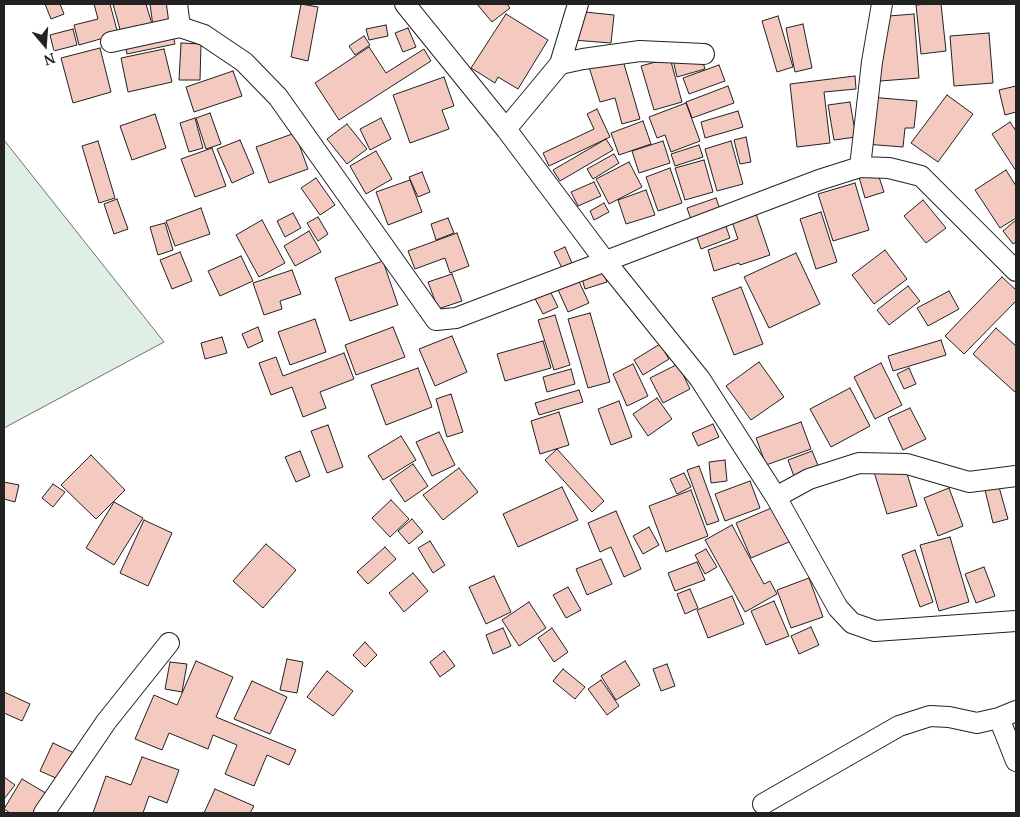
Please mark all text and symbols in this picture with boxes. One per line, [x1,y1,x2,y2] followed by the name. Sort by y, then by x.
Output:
[20,20,70,70] north arrow
[42,49,58,70] text: N

